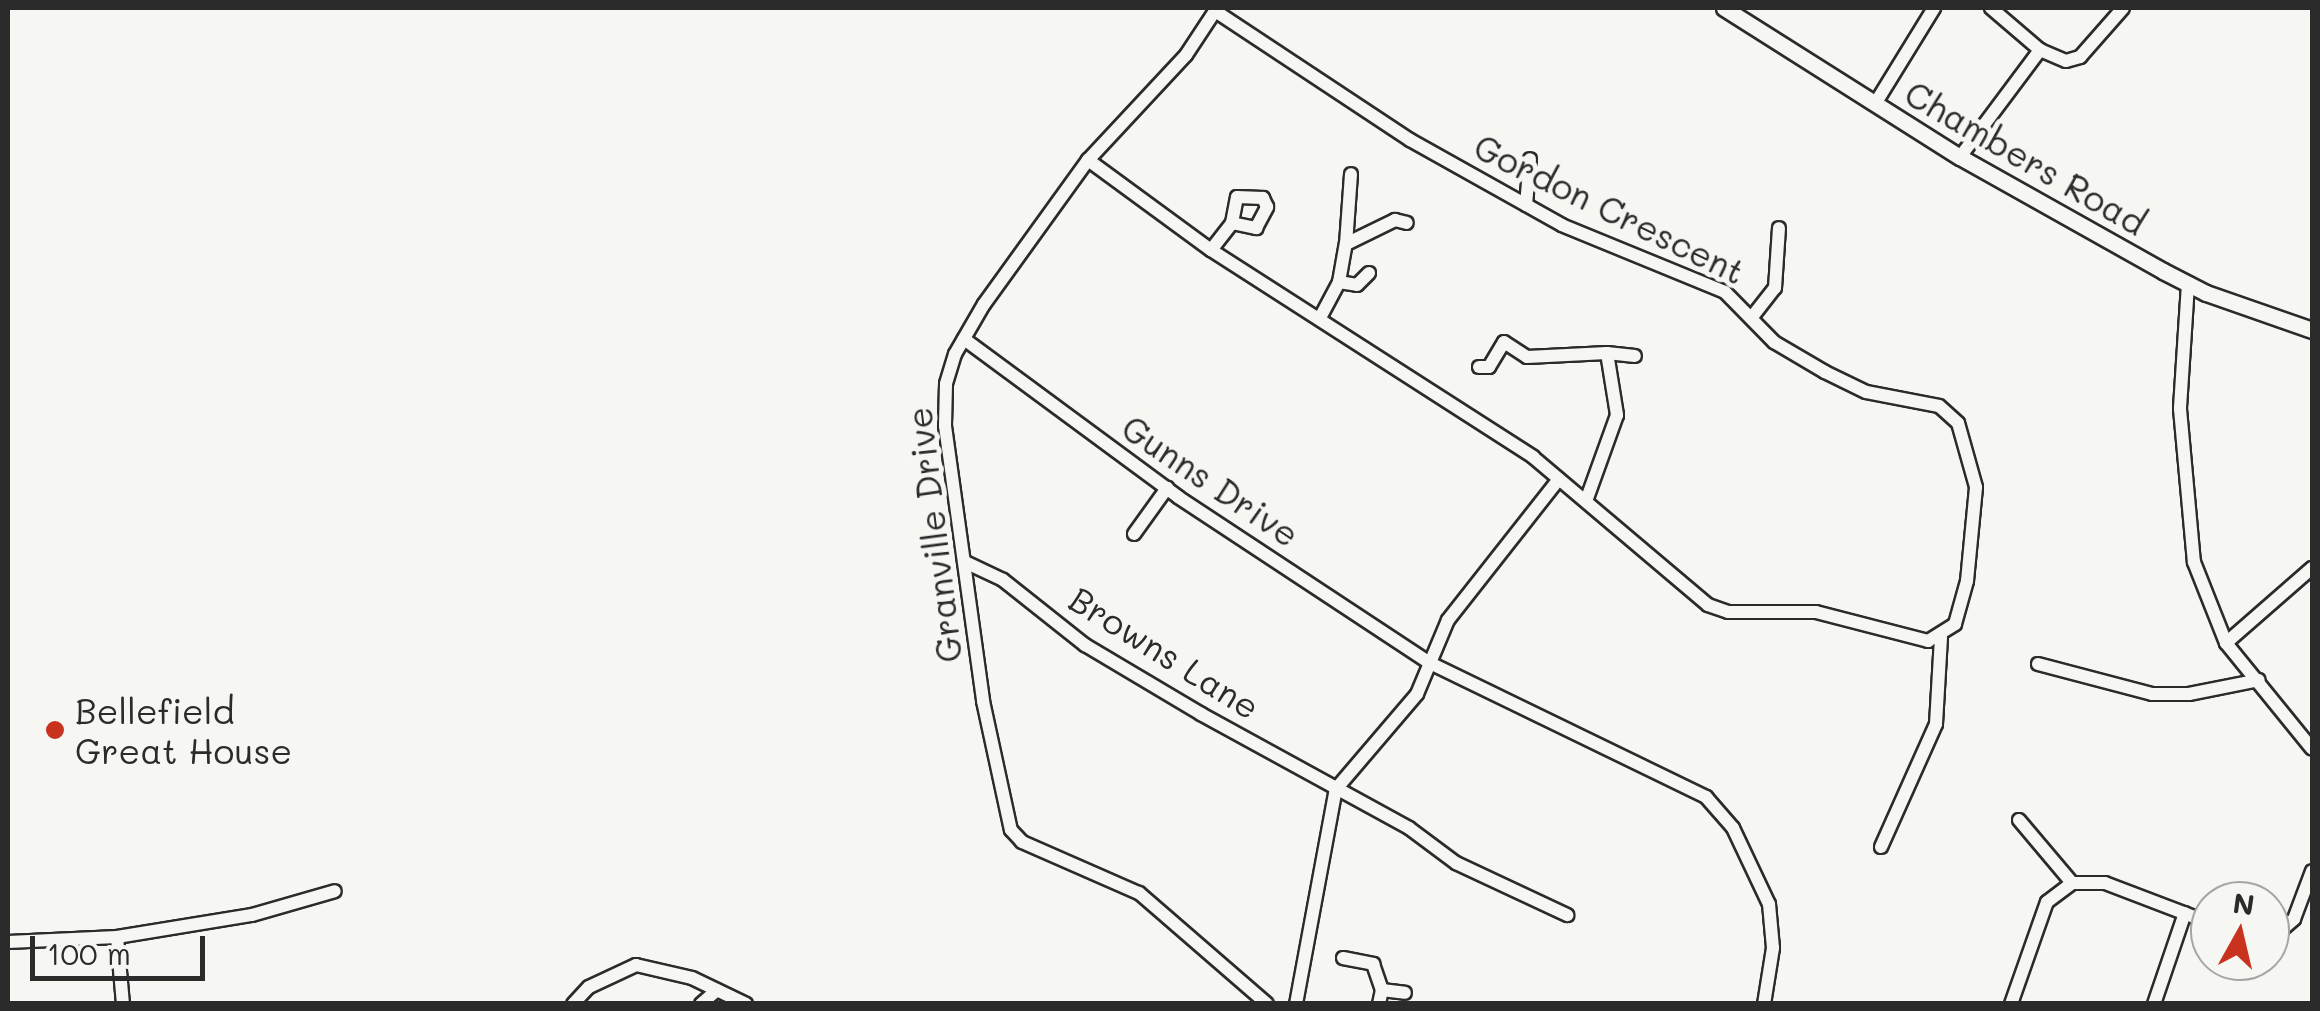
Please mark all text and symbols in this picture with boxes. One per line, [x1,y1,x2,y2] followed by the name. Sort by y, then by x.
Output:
[1898,71,2154,243] street label: Chambers Road
[1468,124,1752,292] street label: Gordon Crescent
[897,405,969,665] street label: Granville Drive
[1114,405,1308,555] street label: Gunns Drive
[1062,577,1268,727] street label: Browns Lane
[75,689,292,771] place label: Bellefield Great House
[44,719,66,741] marker: Bellefield Great House
[2190,881,2290,981] north arrow
[2231,884,2257,923] text: N
[35,916,210,978] scale bar
[47,933,131,973] text: 100 m

